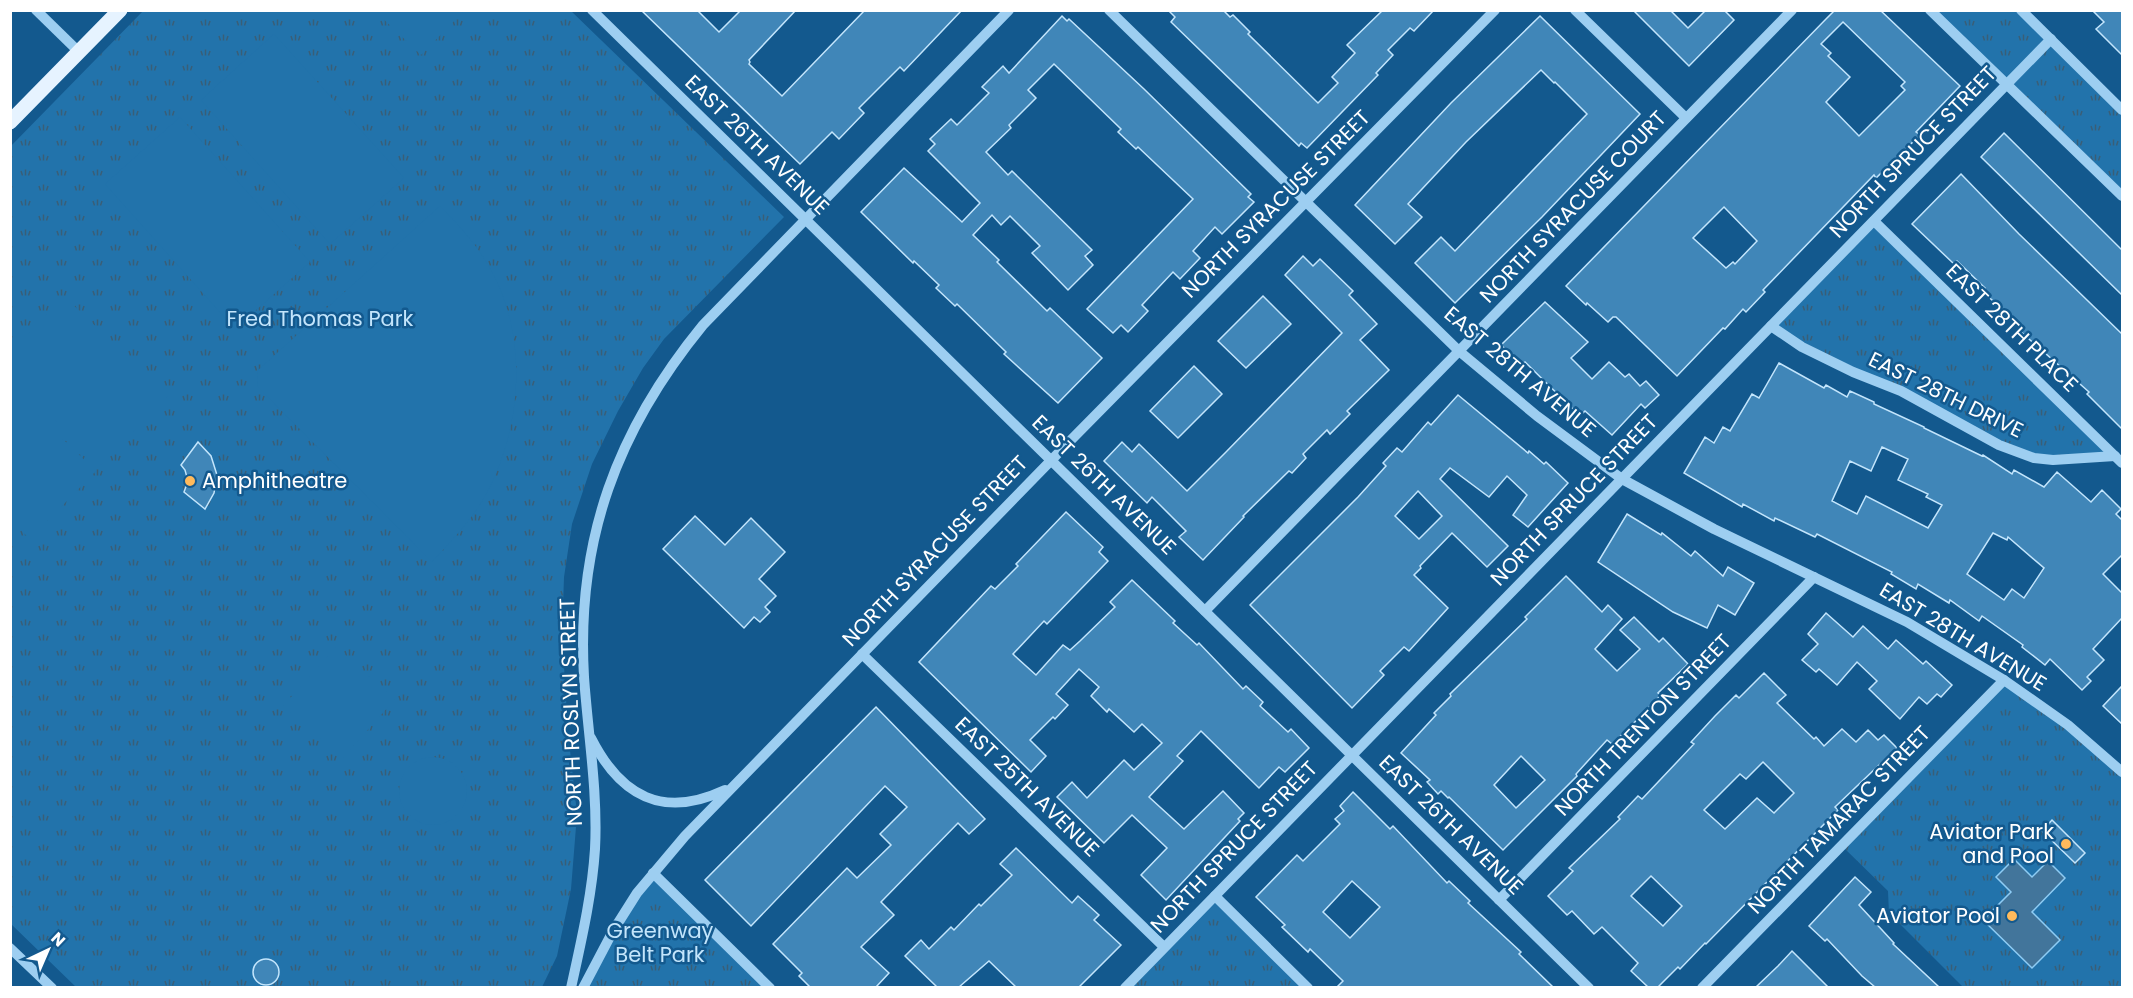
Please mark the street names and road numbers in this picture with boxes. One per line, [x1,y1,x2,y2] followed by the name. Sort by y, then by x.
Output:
[1823,59,2003,244] street label: NORTH SPRUCE STREET
[679,68,836,221] street label: EAST 26TH AVENUE
[1175,103,1376,304] street label: NORTH SYRACUSE STREET
[1473,104,1672,309] street label: NORTH SYRACUSE COURT
[1940,257,2085,398] street label: EAST 28TH PLACE
[1438,299,1602,444] street label: EAST 28TH AVENUE
[1864,345,2028,445] street label: EAST 28TH DRIVE
[1484,407,1664,592] street label: NORTH SPRUCE STREET
[1026,408,1183,561] street label: EAST 26TH AVENUE
[835,449,1034,653] street label: NORTH SYRACUSE STREET
[1874,575,2052,698] street label: EAST 28TH AVENUE
[552,597,589,827] street label: NORTH ROSLYN STREET
[1548,627,1737,822] street label: NORTH TRENTON STREET
[949,710,1106,863] street label: EAST 25TH AVENUE
[1741,719,1936,920] street label: NORTH TAMARAC STREET
[1373,748,1530,901] street label: EAST 26TH AVENUE
[1144,754,1324,939] street label: NORTH SPRUCE STREET

